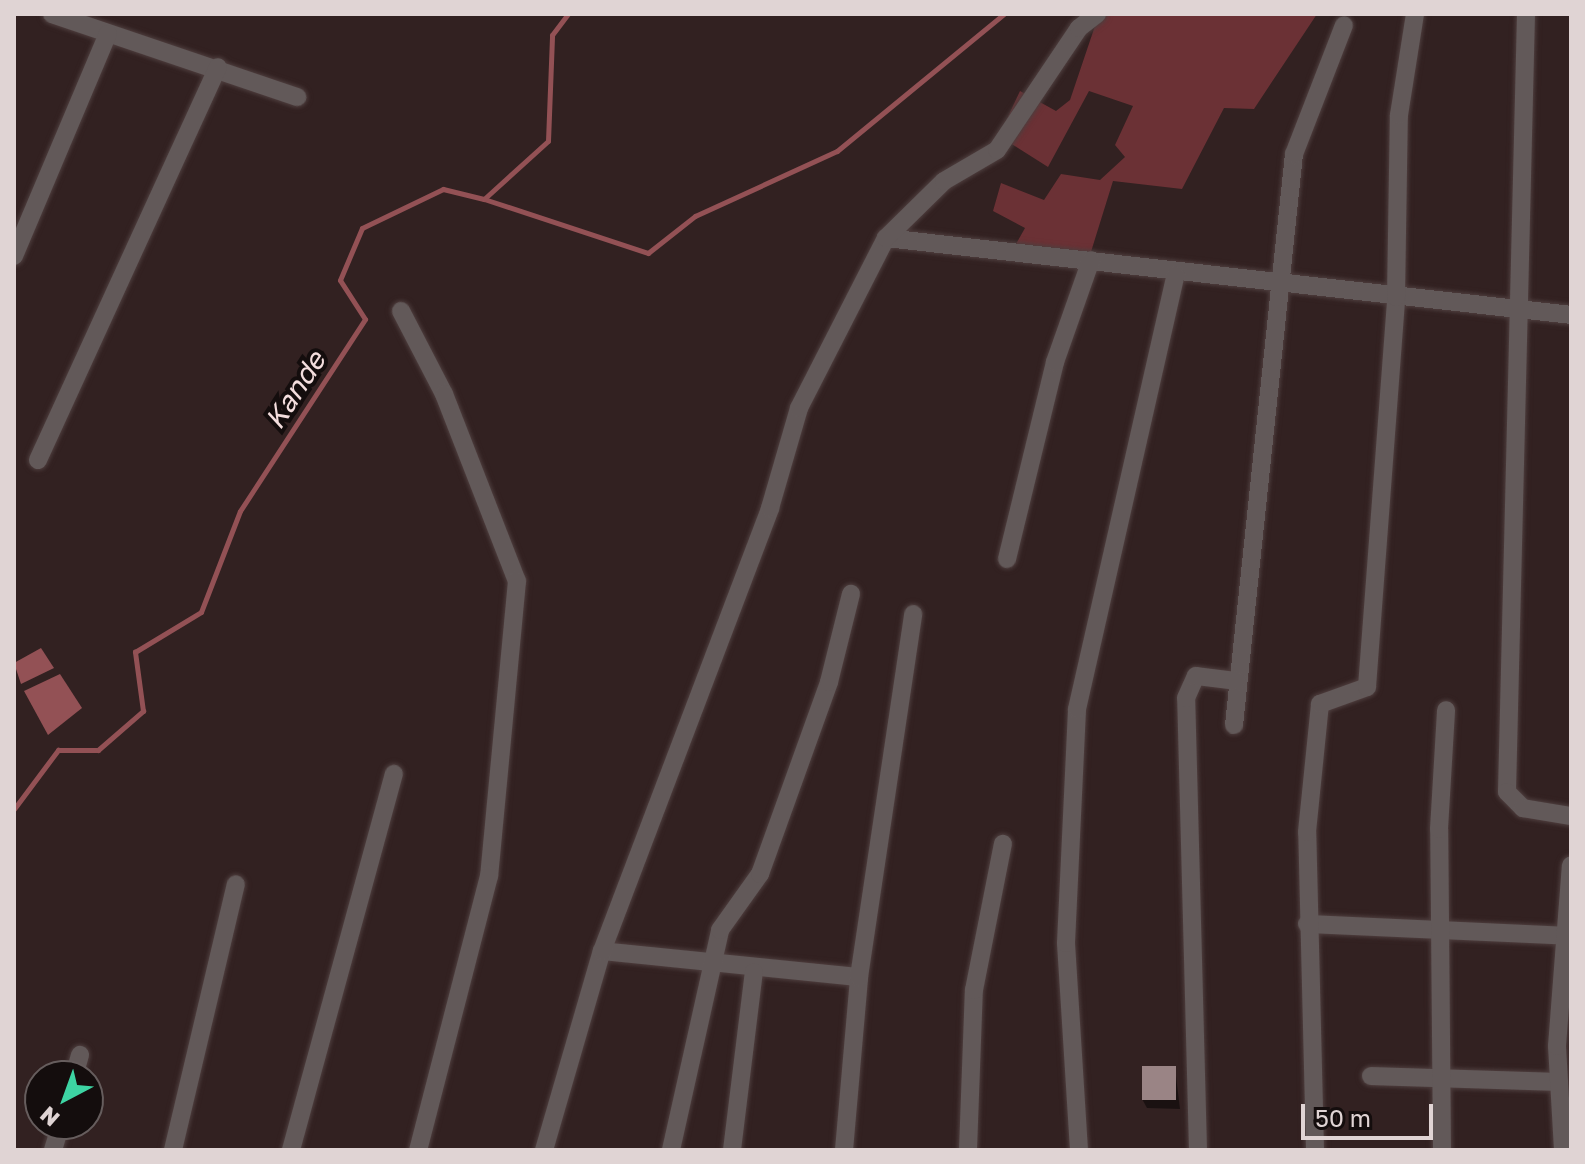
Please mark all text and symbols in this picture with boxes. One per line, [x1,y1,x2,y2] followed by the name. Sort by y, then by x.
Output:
[258,345,332,435] water label: Kande
[24,1060,104,1140] north arrow
[1305,1088,1437,1138] scale bar
[34,1101,64,1133] text: N
[1315,1103,1371,1132] text: 50 m

